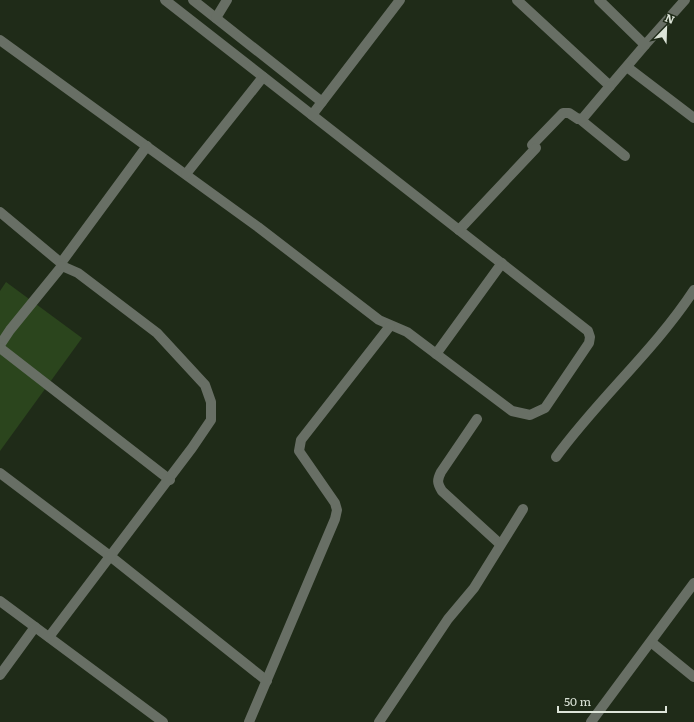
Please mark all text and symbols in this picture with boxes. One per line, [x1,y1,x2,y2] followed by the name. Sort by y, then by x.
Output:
[646,8,686,48] north arrow
[663,9,678,27] text: N
[558,688,666,714] scale bar
[564,692,591,710] text: 50 m

